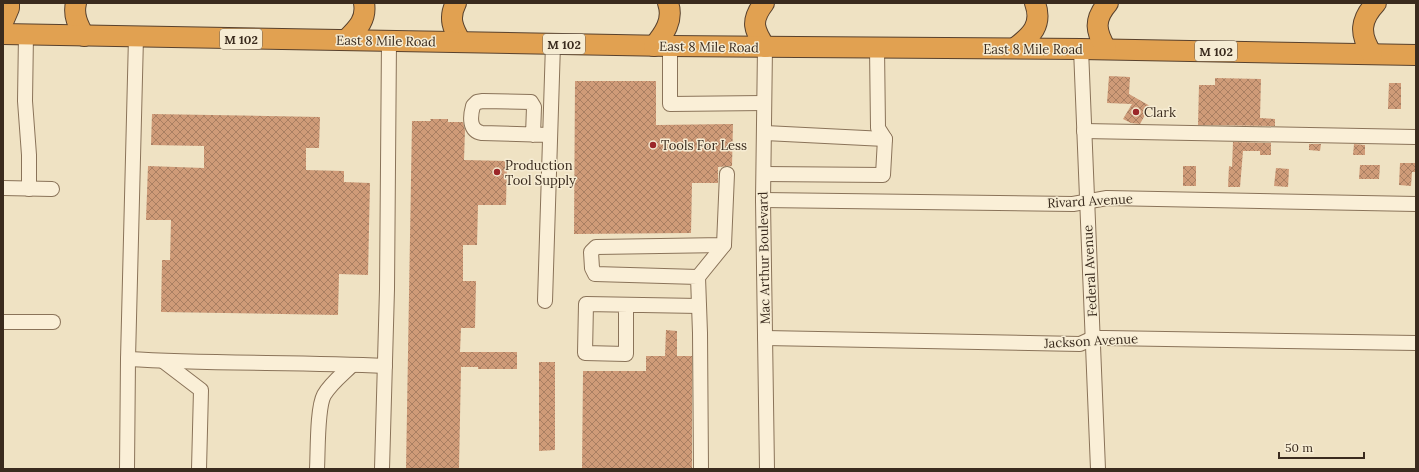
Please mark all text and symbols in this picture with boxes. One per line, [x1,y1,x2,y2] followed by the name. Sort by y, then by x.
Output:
[220,29,262,49] road number: M 102
[336,32,436,50] street label: East 8 Mile Road
[543,34,585,54] road number: M 102
[659,38,759,56] street label: East 8 Mile Road
[983,41,1083,58] street label: East 8 Mile Road
[1195,41,1237,61] road number: M 102
[1144,104,1176,121] place label: Clark
[1131,107,1141,117] marker: Clark
[661,137,747,154] place label: Tools For Less
[648,140,658,150] marker: Tools For Less
[505,157,576,189] place label: Production Tool Supply
[492,167,502,177] marker: Production Tool Supply
[1047,190,1133,212] street label: Rivard Avenue
[754,191,774,325] street label: Mac Arthur Boulevard
[1079,225,1101,317] street label: Federal Avenue
[1042,330,1139,352] street label: Jackson Avenue
[1279,434,1364,460] scale bar
[1285,440,1313,455] text: 50 m

